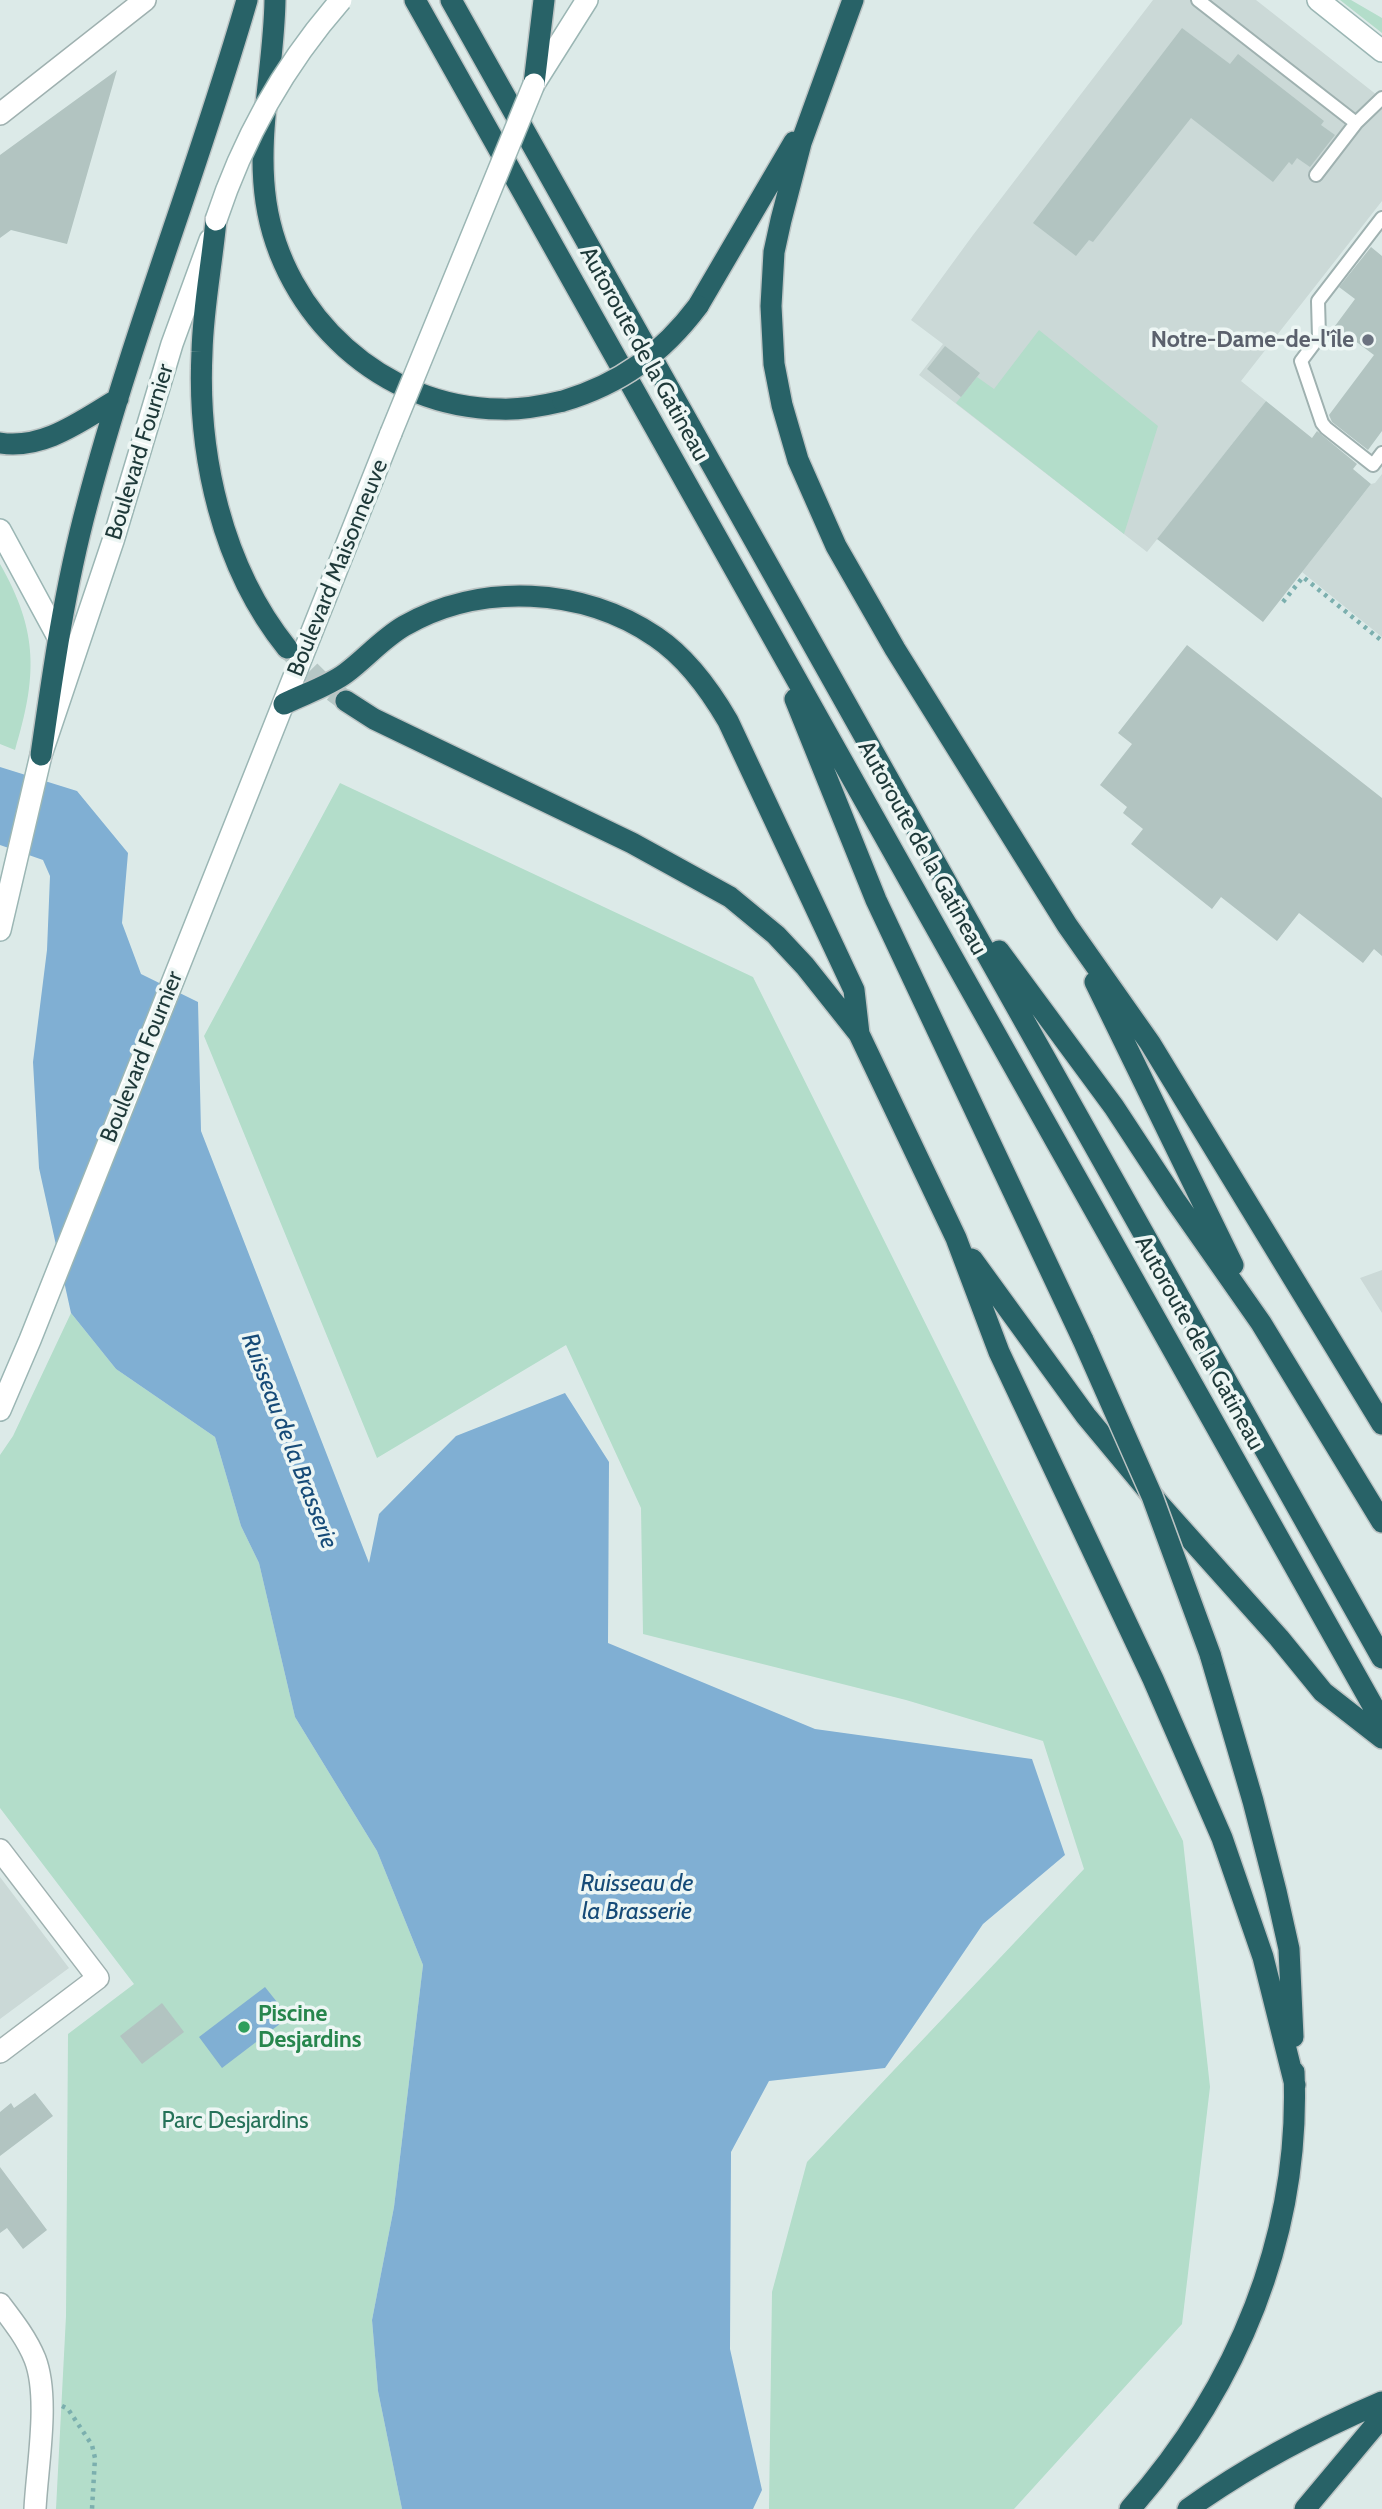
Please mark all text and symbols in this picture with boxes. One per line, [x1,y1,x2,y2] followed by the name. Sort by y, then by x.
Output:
[574,242,714,466] street label: Autoroute de la Gatineau
[1151,326,1354,354] place label: Notre-Dame-de-l'île
[1360,332,1376,348] marker: Notre-Dame-de-l'île
[100,361,180,543] street label: Boulevard Fournier
[282,455,394,681] street label: Boulevard Maisonneuve
[852,736,992,960] street label: Autoroute de la Gatineau
[95,967,189,1147] street label: Boulevard Fournier
[1129,1231,1269,1455] street label: Autoroute de la Gatineau
[235,1329,343,1553] water label: Ruisseau de la Brasserie
[581,1870,693,1926] water label: Ruisseau de la Brasserie
[258,2000,361,2054] place label: Piscine Desjardins
[236,2019,252,2035] marker: Piscine Desjardins
[161,2107,309,2135] park label: Parc Desjardins

